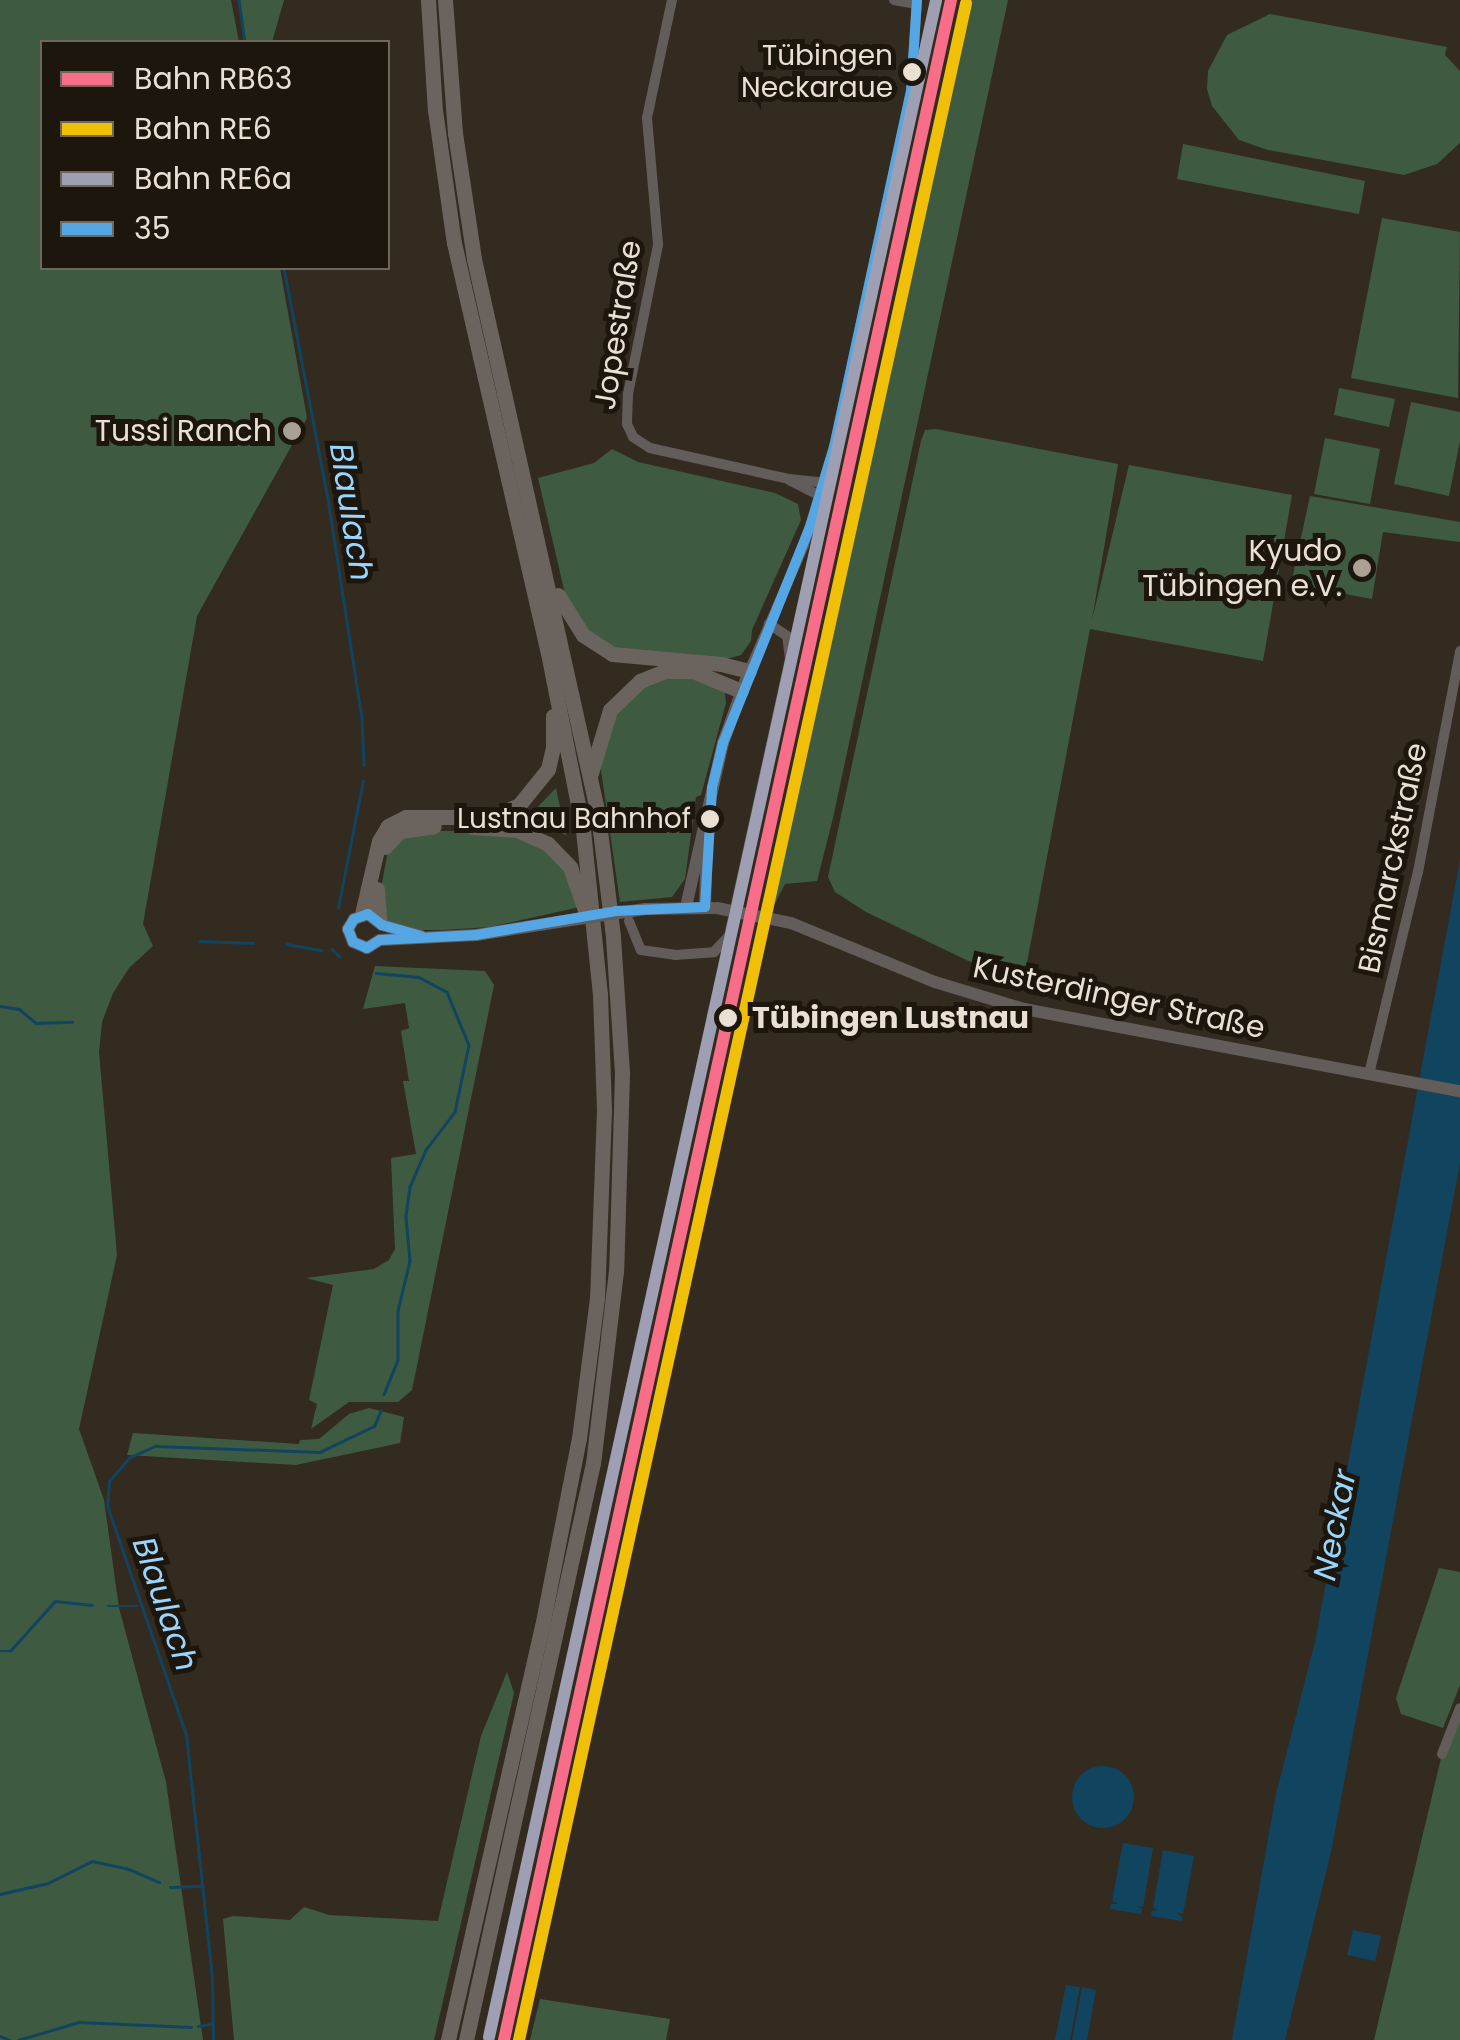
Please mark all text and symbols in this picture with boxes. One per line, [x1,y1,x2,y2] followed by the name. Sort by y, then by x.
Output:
[741,39,893,105] place label: Tübingen Neckaraue
[40,40,390,270] legend
[134,57,292,100] text: Bahn RB63
[902,62,922,82] marker: Tübingen Neckaraue
[134,107,272,150] text: Bahn RE6
[134,157,292,200] text: Bahn RE6a
[134,207,171,250] text: 35
[587,238,649,412] street label: Jopestraße
[95,413,272,449] place label: Tussi Ranch
[281,420,303,442] marker: Tussi Ranch
[321,440,381,584] water label: Blaulach
[1142,533,1342,604] place label: Kyudo Tübingen e.V.
[1351,557,1373,579] marker: Kyudo Tübingen e.V.
[1351,740,1435,976] street label: Bismarckstraße
[457,802,691,836] place label: Lustnau Bahnhof
[700,809,720,829] marker: Lustnau Bahnhof
[970,949,1268,1047] street label: Kusterdinger Straße
[752,1000,1029,1036] place label: Tübingen Lustnau
[713,1003,743,1033] marker: Tübingen Lustnau
[1305,1466,1365,1584] water label: Neckar
[124,1532,206,1676] water label: Blaulach

